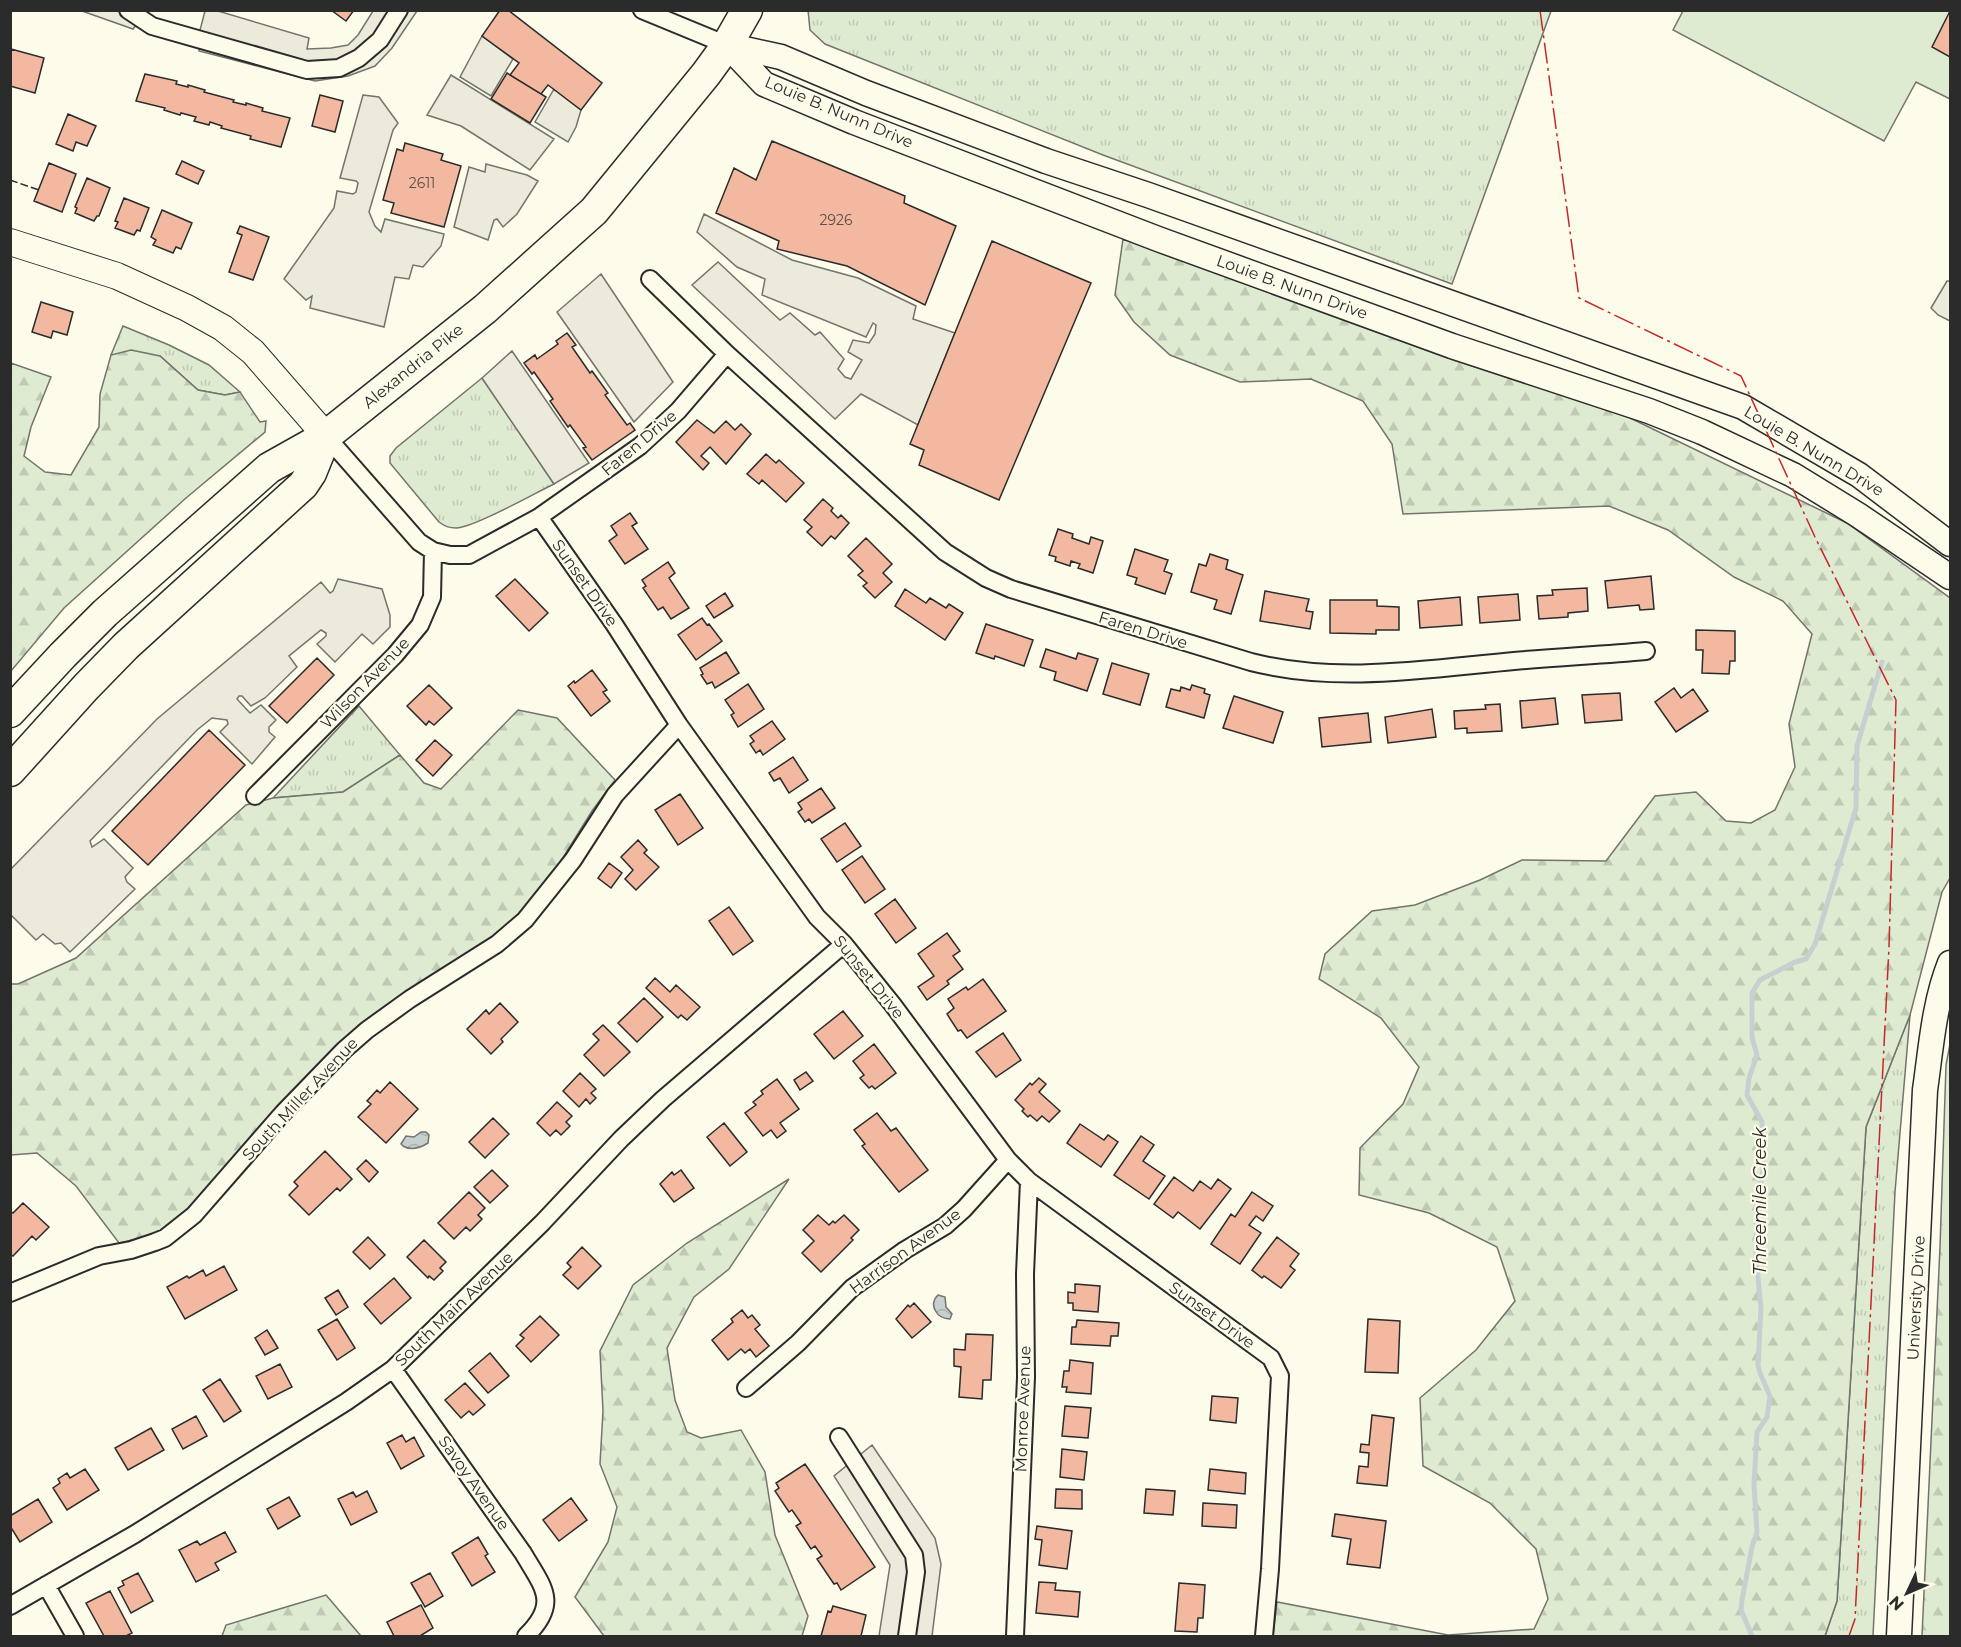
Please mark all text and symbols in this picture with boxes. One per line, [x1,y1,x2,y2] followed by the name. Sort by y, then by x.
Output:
[762,72,916,152] street label: Louie B. Nunn Drive
[409,174,435,192] house number: 2611
[820,211,853,229] house number: 2926
[1214,251,1370,323] street label: Louie B. Nunn Drive
[359,320,467,412] street label: Alexandria Pike
[1741,402,1887,500] street label: Louie B. Nunn Drive
[598,406,680,480] street label: Faren Drive
[548,536,622,630] street label: Sunset Drive
[1096,607,1190,653] street label: Faren Drive
[317,633,413,733] street label: Wilson Avenue
[830,932,908,1022] street label: Sunset Drive
[238,1034,362,1164] street label: South Miller Avenue
[1749,1126,1771,1275] water label: Threemile Creek
[846,1204,964,1298] street label: Harrison Avenue
[1903,1235,1929,1361] street label: University Drive
[391,1248,517,1370] street label: South Main Avenue
[1165,1277,1259,1353] street label: Sunset Drive
[1011,1345,1035,1473] street label: Monroe Avenue
[434,1432,514,1534] street label: Savoy Avenue
[1877,1563,1937,1623] north arrow
[1885,1592,1908,1614] text: N

